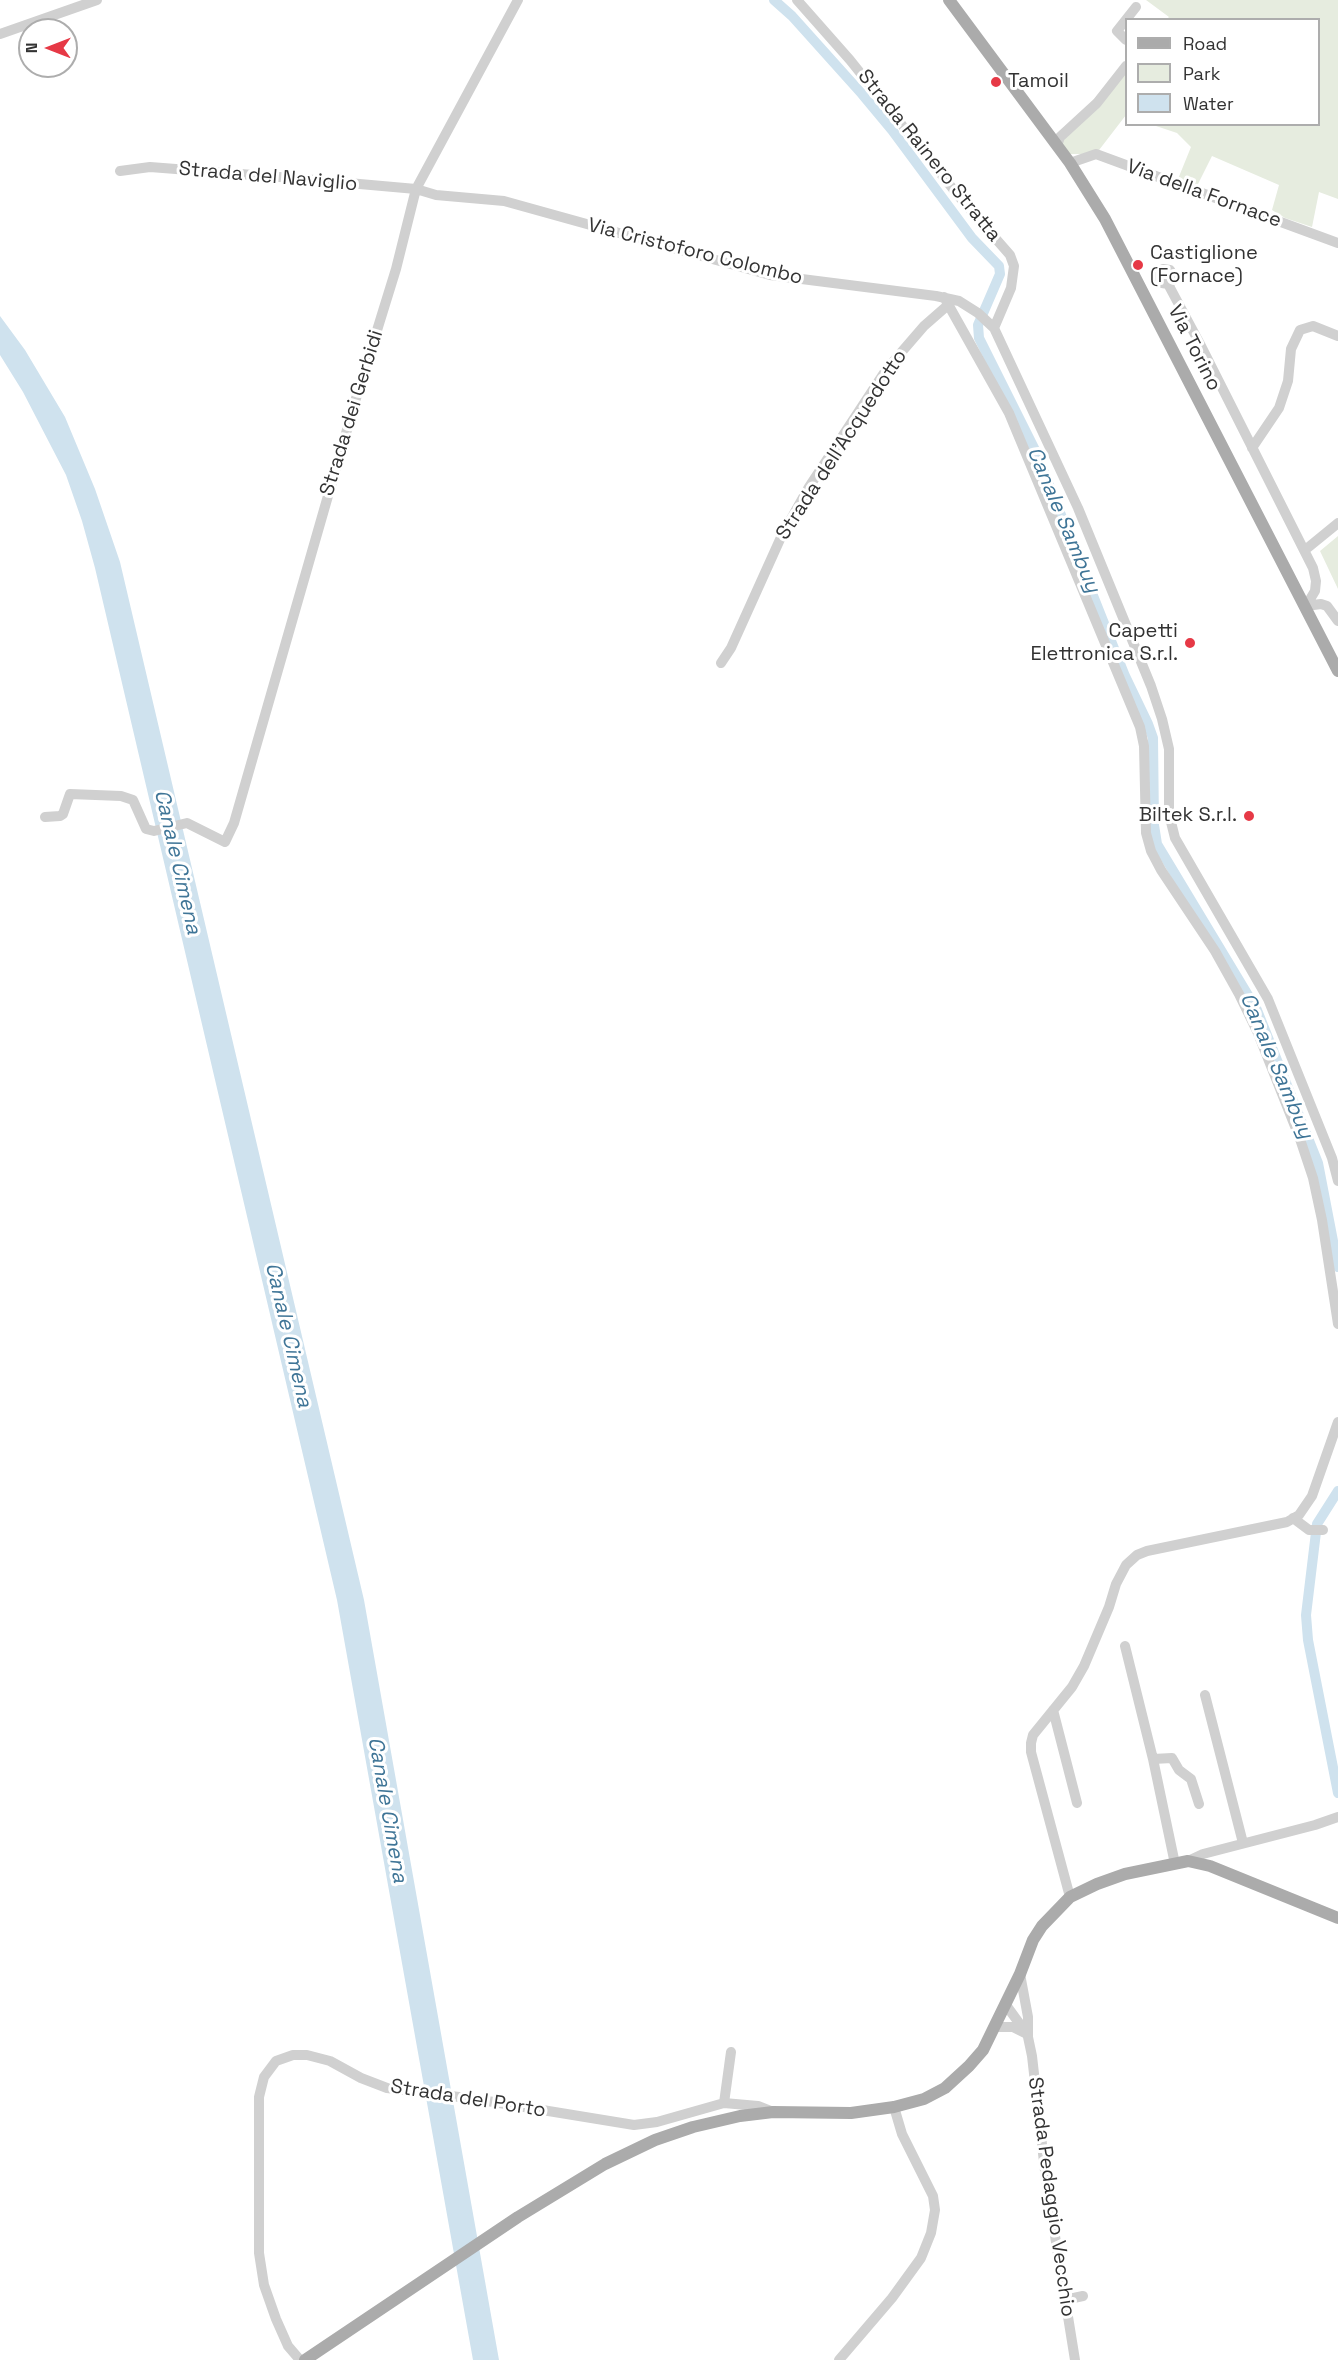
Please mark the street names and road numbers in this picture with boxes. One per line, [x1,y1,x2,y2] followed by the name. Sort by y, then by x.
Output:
[852,65,1006,247] street label: Strada Rainero Stratta
[1123,155,1285,233] street label: Via della Fornace
[178,157,358,197] street label: Strada del Naviglio
[585,214,805,290] street label: Via Cristoforo Colombo
[1162,301,1226,395] street label: Via Torino
[315,327,389,499] street label: Strada dei Gerbidi
[771,345,913,545] street label: Strada dell'Acquedotto
[389,2075,547,2123] street label: Strada del Porto
[1022,2075,1080,2319] street label: Strada Pedaggio Vecchio

